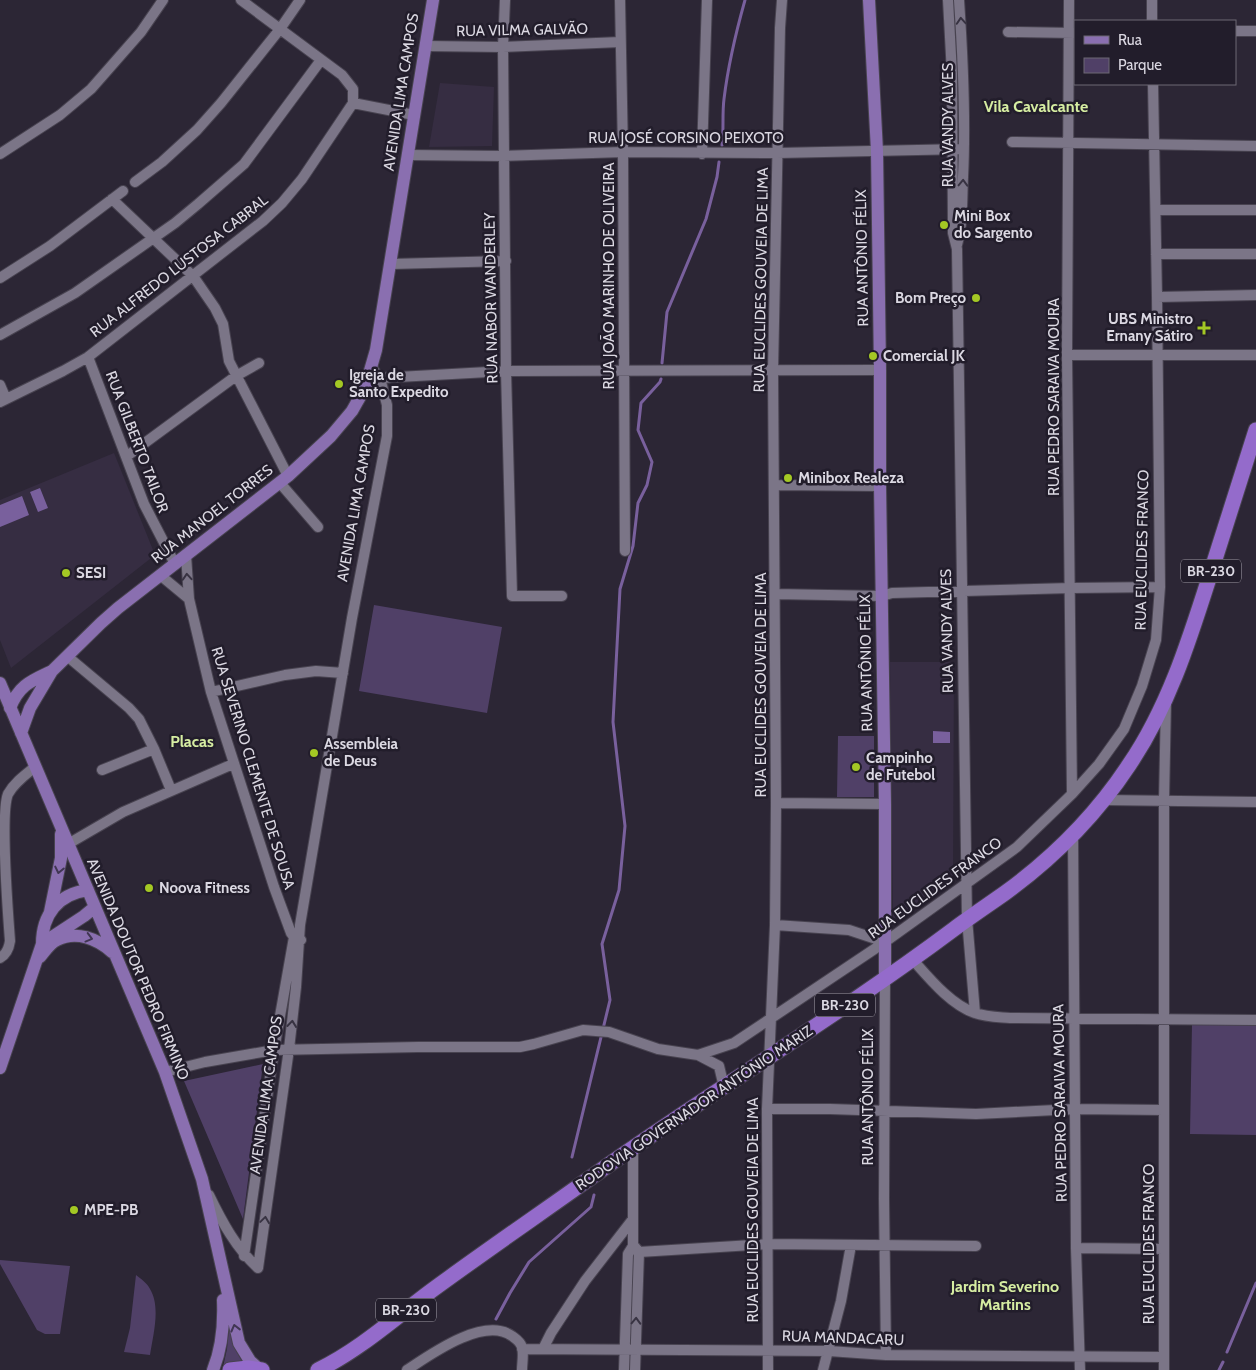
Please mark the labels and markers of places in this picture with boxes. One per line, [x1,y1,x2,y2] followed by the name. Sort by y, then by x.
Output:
[954,207,1033,242] place label: Mini Box do Sargento
[938,219,950,231] marker: Mini Box do Sargento
[895,289,966,307] place label: Bom Preço
[970,292,982,304] marker: Bom Preço
[1106,310,1193,345] place label: UBS Ministro Ernany Sátiro
[1197,321,1211,335] marker: UBS Ministro Ernany Sátiro
[883,347,966,365] place label: Comercial JK
[867,350,879,362] marker: Comercial JK
[349,366,449,401] place label: Igreja de Santo Expedito
[333,378,345,390] marker: Igreja de Santo Expedito
[798,469,904,487] place label: Minibox Realeza
[782,472,794,484] marker: Minibox Realeza
[76,564,106,582] place label: SESI
[60,567,72,579] marker: SESI
[324,735,399,770] place label: Assembleia de Deus
[308,747,320,759] marker: Assembleia de Deus
[866,749,935,784] place label: Campinho de Futebol
[850,761,862,773] marker: Campinho de Futebol
[159,879,250,897] place label: Noova Fitness
[143,882,155,894] marker: Noova Fitness
[84,1201,138,1219] place label: MPE-PB
[68,1204,80,1216] marker: MPE-PB

